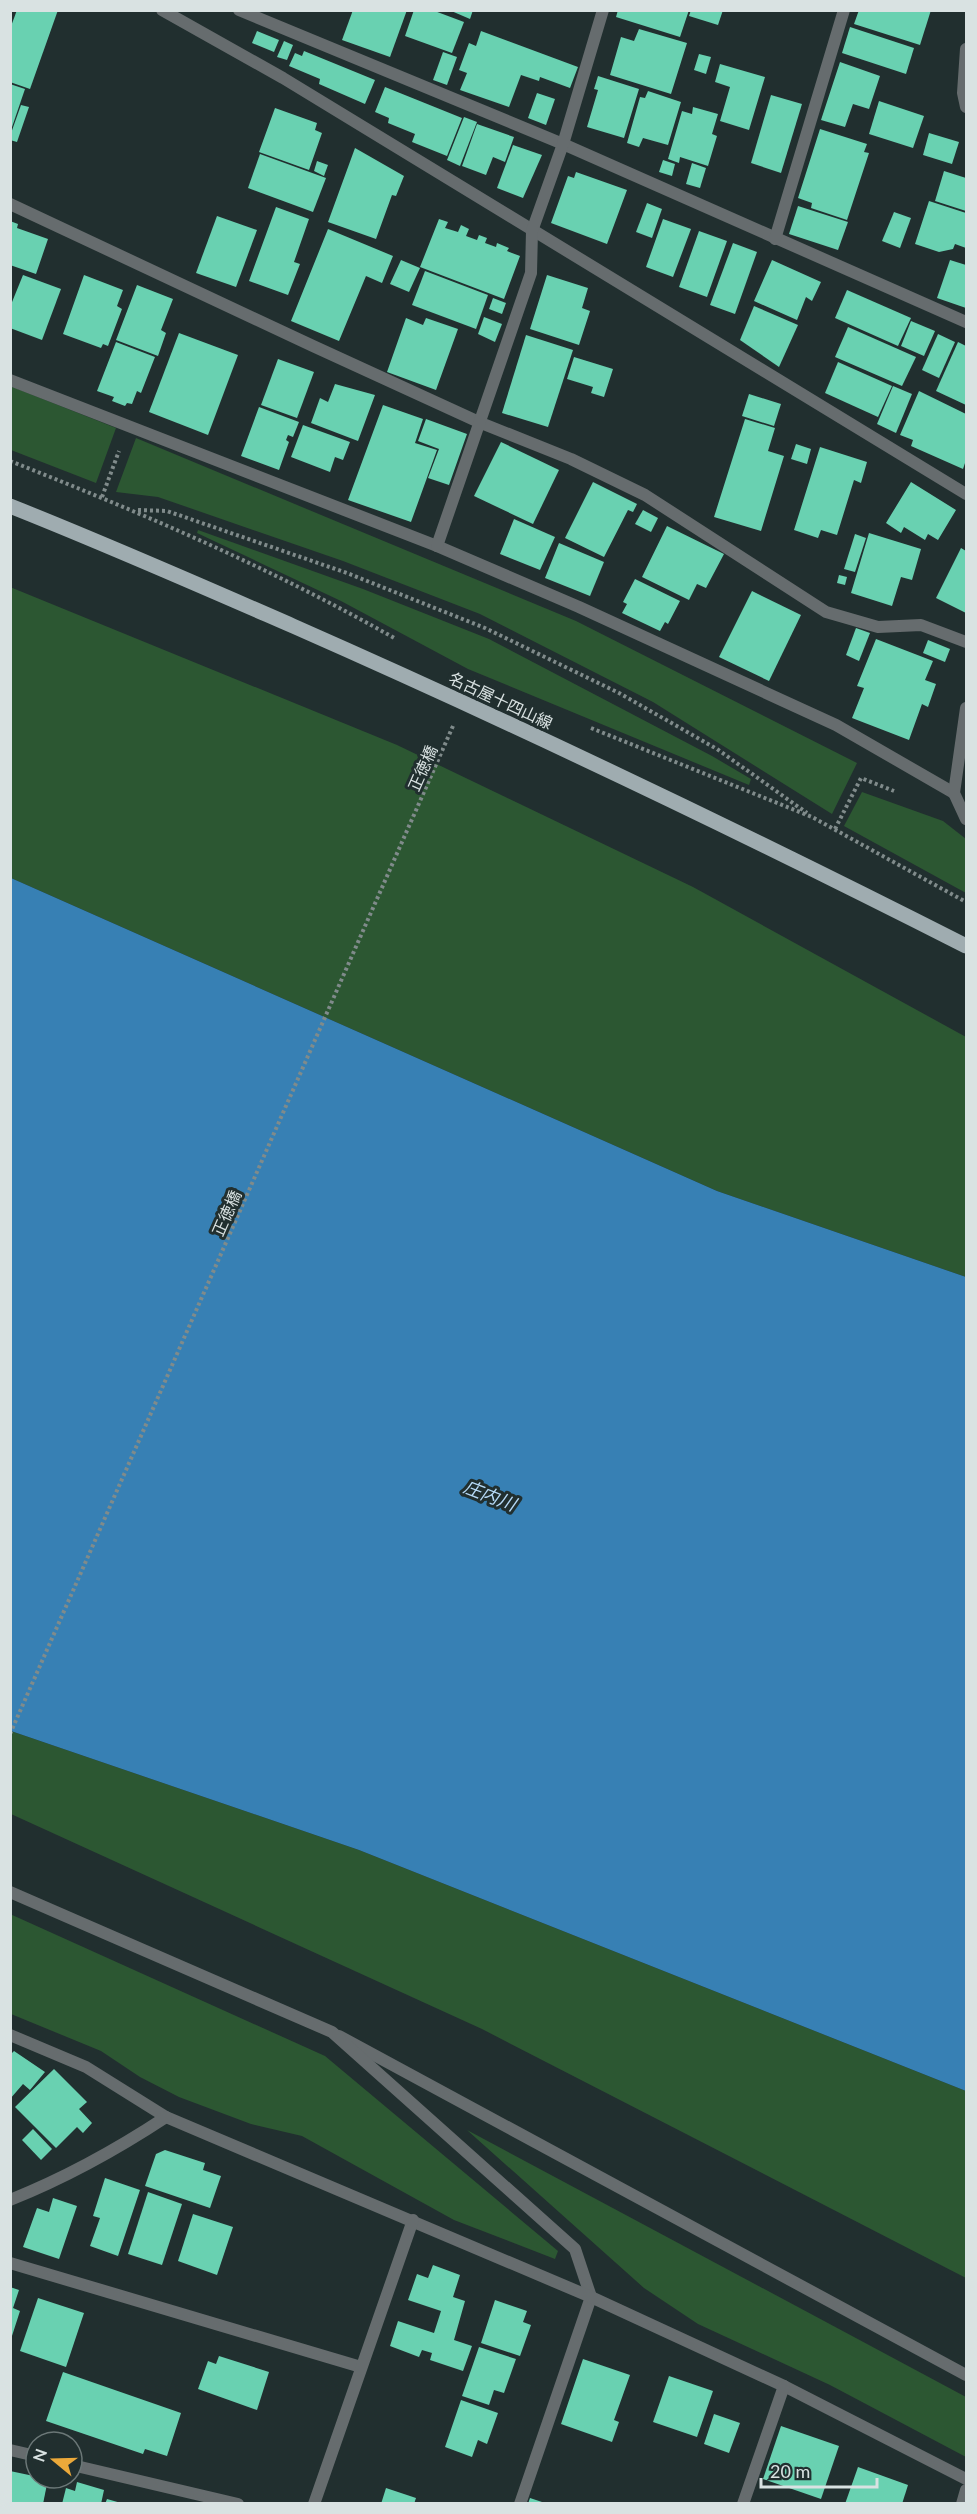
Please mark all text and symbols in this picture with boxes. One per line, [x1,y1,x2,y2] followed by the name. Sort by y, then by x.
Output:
[446,668,556,732] street label: 名古屋十四山線
[404,742,440,794] street label: 正徳橋
[208,1187,244,1239] street label: 正徳橋
[461,1475,521,1516] water label: 庄内川
[24,2430,84,2490] north arrow
[28,2446,50,2464] text: N
[761,2451,876,2489] scale bar
[770,2460,810,2482] text: 20 m

